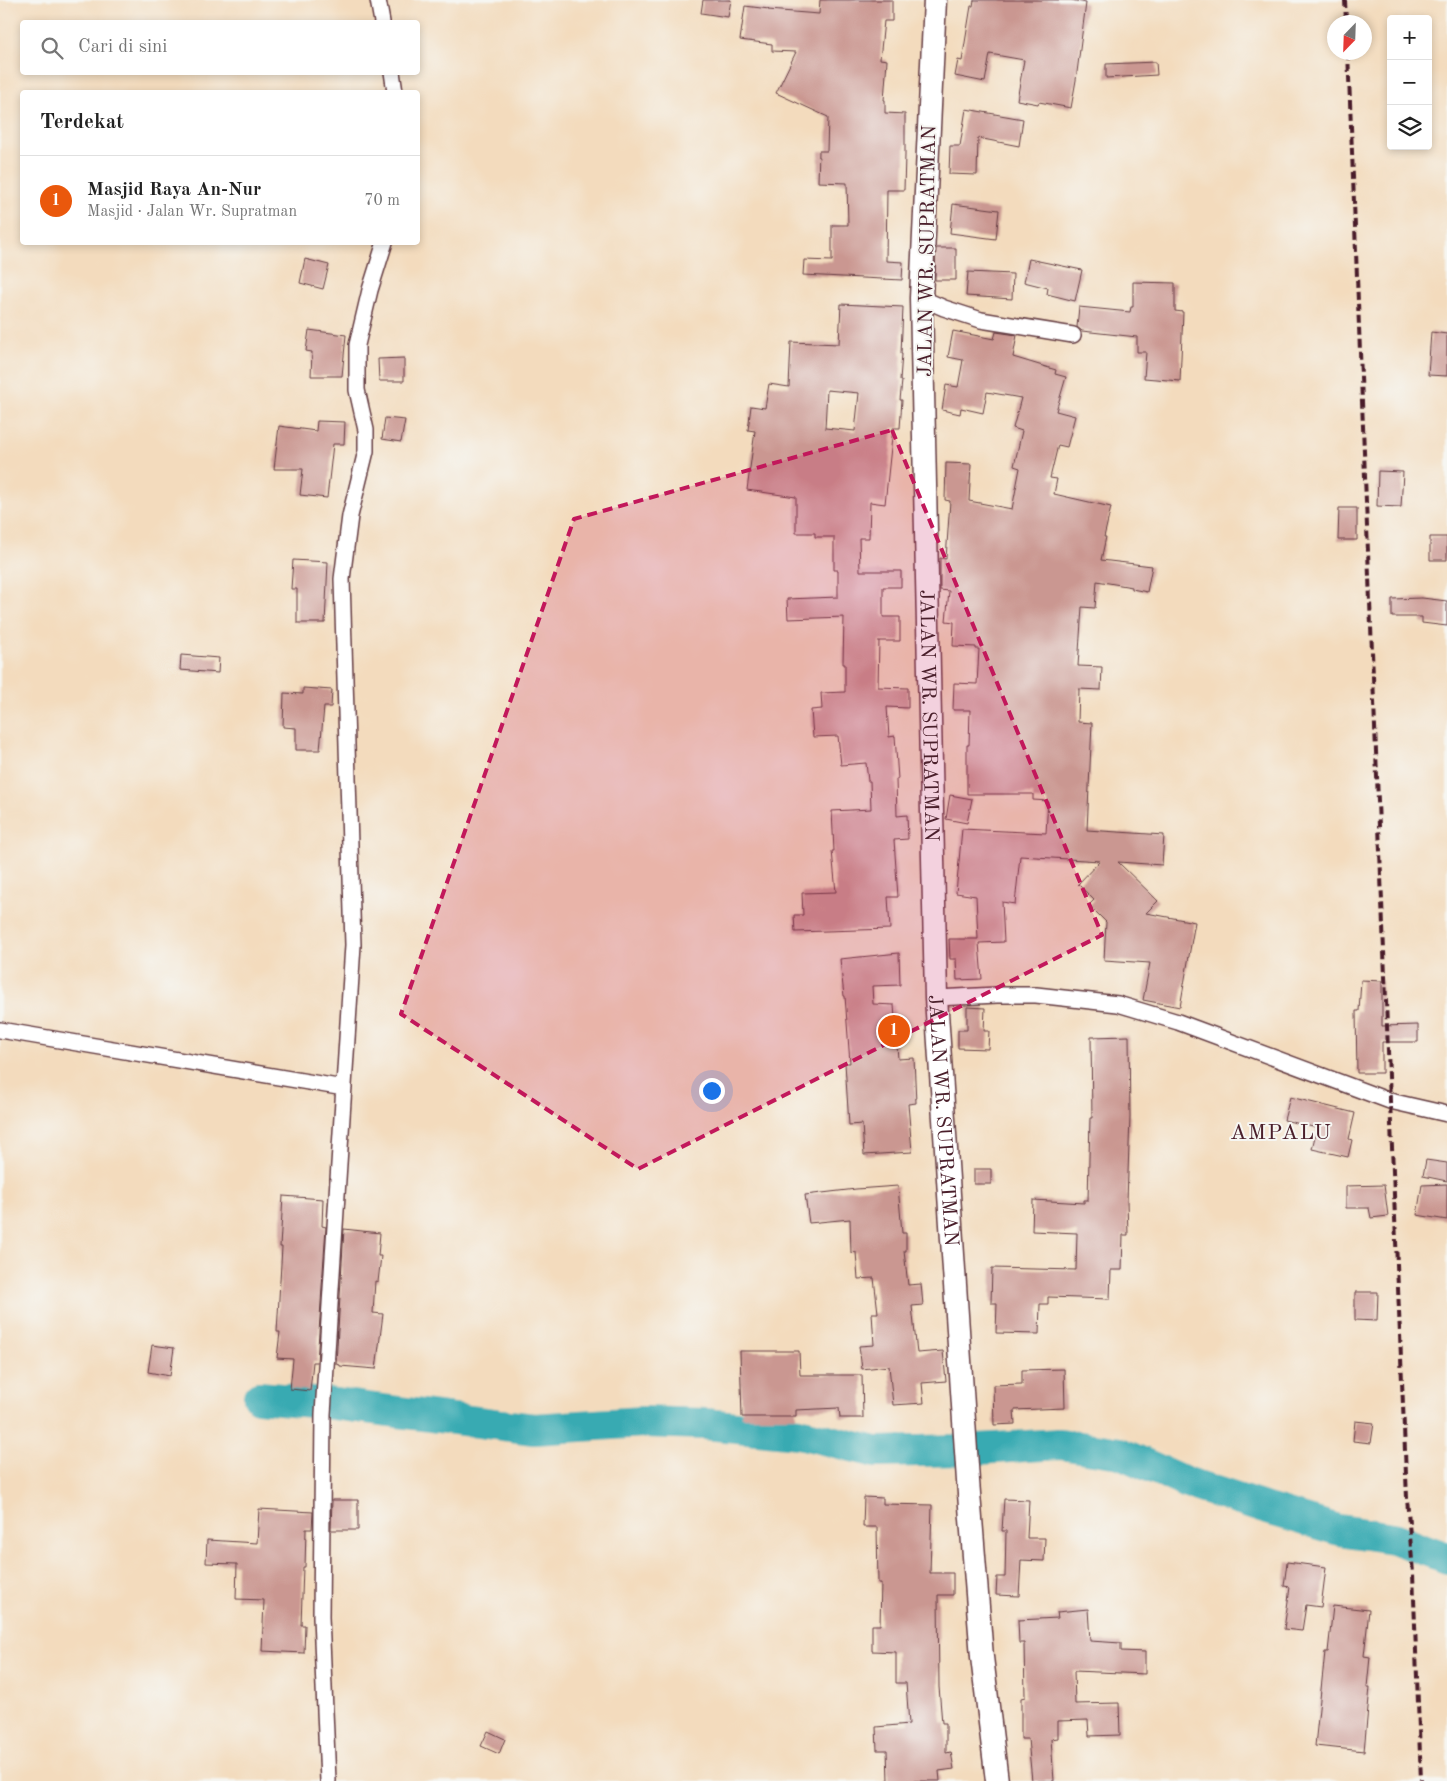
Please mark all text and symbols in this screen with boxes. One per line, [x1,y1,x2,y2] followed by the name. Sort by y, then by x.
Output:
[1327,15,1372,60] north arrow
[1387,15,1432,150] map controls
[1387,15,1432,60] button: +
[20,20,420,75] search box
[38,34,66,62] icon: search
[78,38,168,57] text: Cari di sini
[1387,60,1432,105] button: −
[1387,105,1432,150] button: layers
[40,112,124,133] text: Terdekat
[916,125,940,377] street label: JALAN WR. SUPRATMAN
[87,181,261,200] text: Masjid Raya An-Nur
[51,193,61,209] text: 1
[364,193,400,209] text: 70 m
[87,204,297,220] text: Masjid · Jalan Wr. Supratman
[915,589,941,842] street label: JALAN WR. SUPRATMAN
[924,994,960,1247] street label: JALAN WR. SUPRATMAN
[878,1012,910,1050] pin: 1
[699,1078,725,1104] your location
[1230,1122,1332,1144] district label: AMPALU

